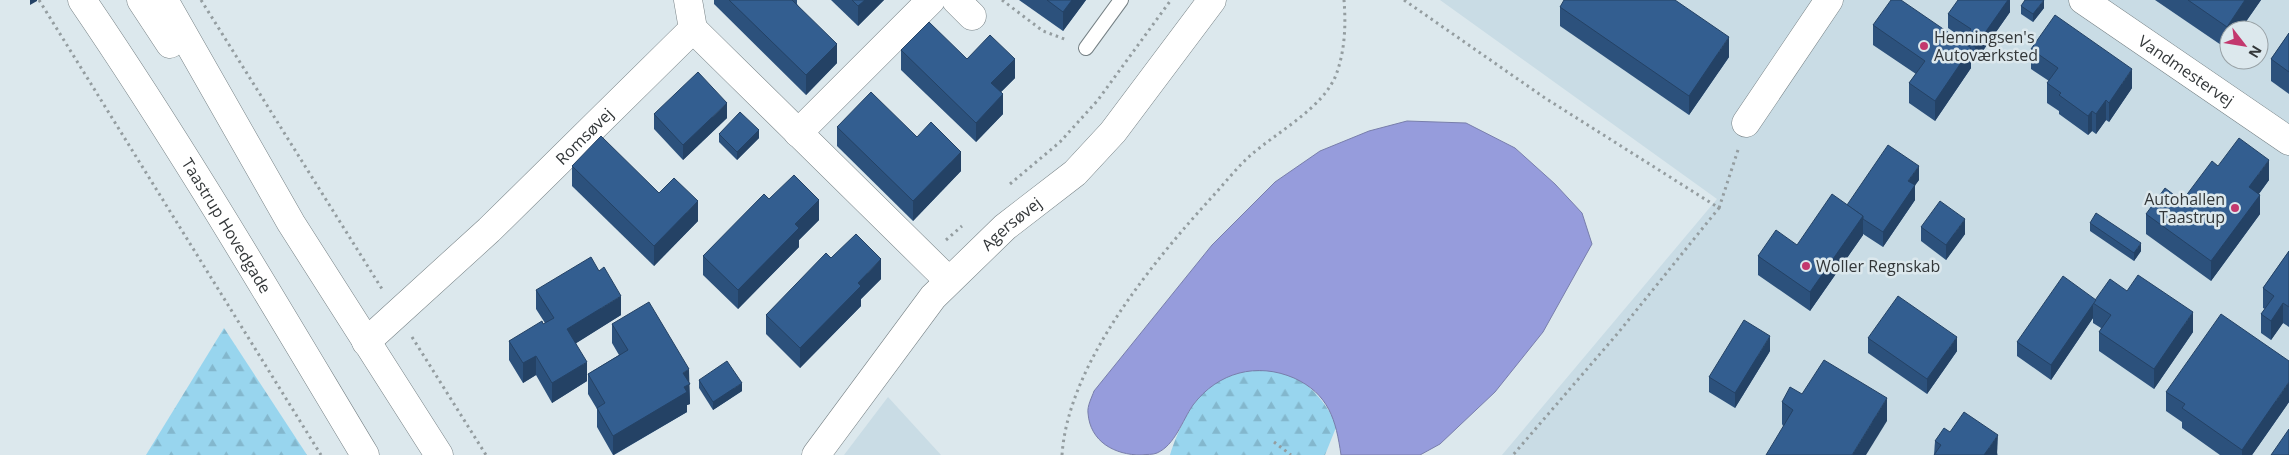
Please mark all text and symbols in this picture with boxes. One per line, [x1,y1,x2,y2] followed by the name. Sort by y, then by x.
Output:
[2219,20,2269,70] north arrow
[1934,26,2038,66] place label: Henningsen's Autoværksted
[2134,30,2238,111] street label: Vandmestervej
[1918,40,1930,52] marker: Henningsen's Autoværksted
[2244,42,2267,62] text: N
[551,103,618,170] street label: Romsøvej
[177,154,276,297] street label: Taastrup Hovedgade
[2144,188,2225,228] place label: Autohallen Taastrup
[976,192,1046,255] street label: Agersøvej
[2229,202,2241,214] marker: Autohallen Taastrup
[1816,255,1940,277] place label: Woller Regnskab
[1800,260,1812,272] marker: Woller Regnskab

